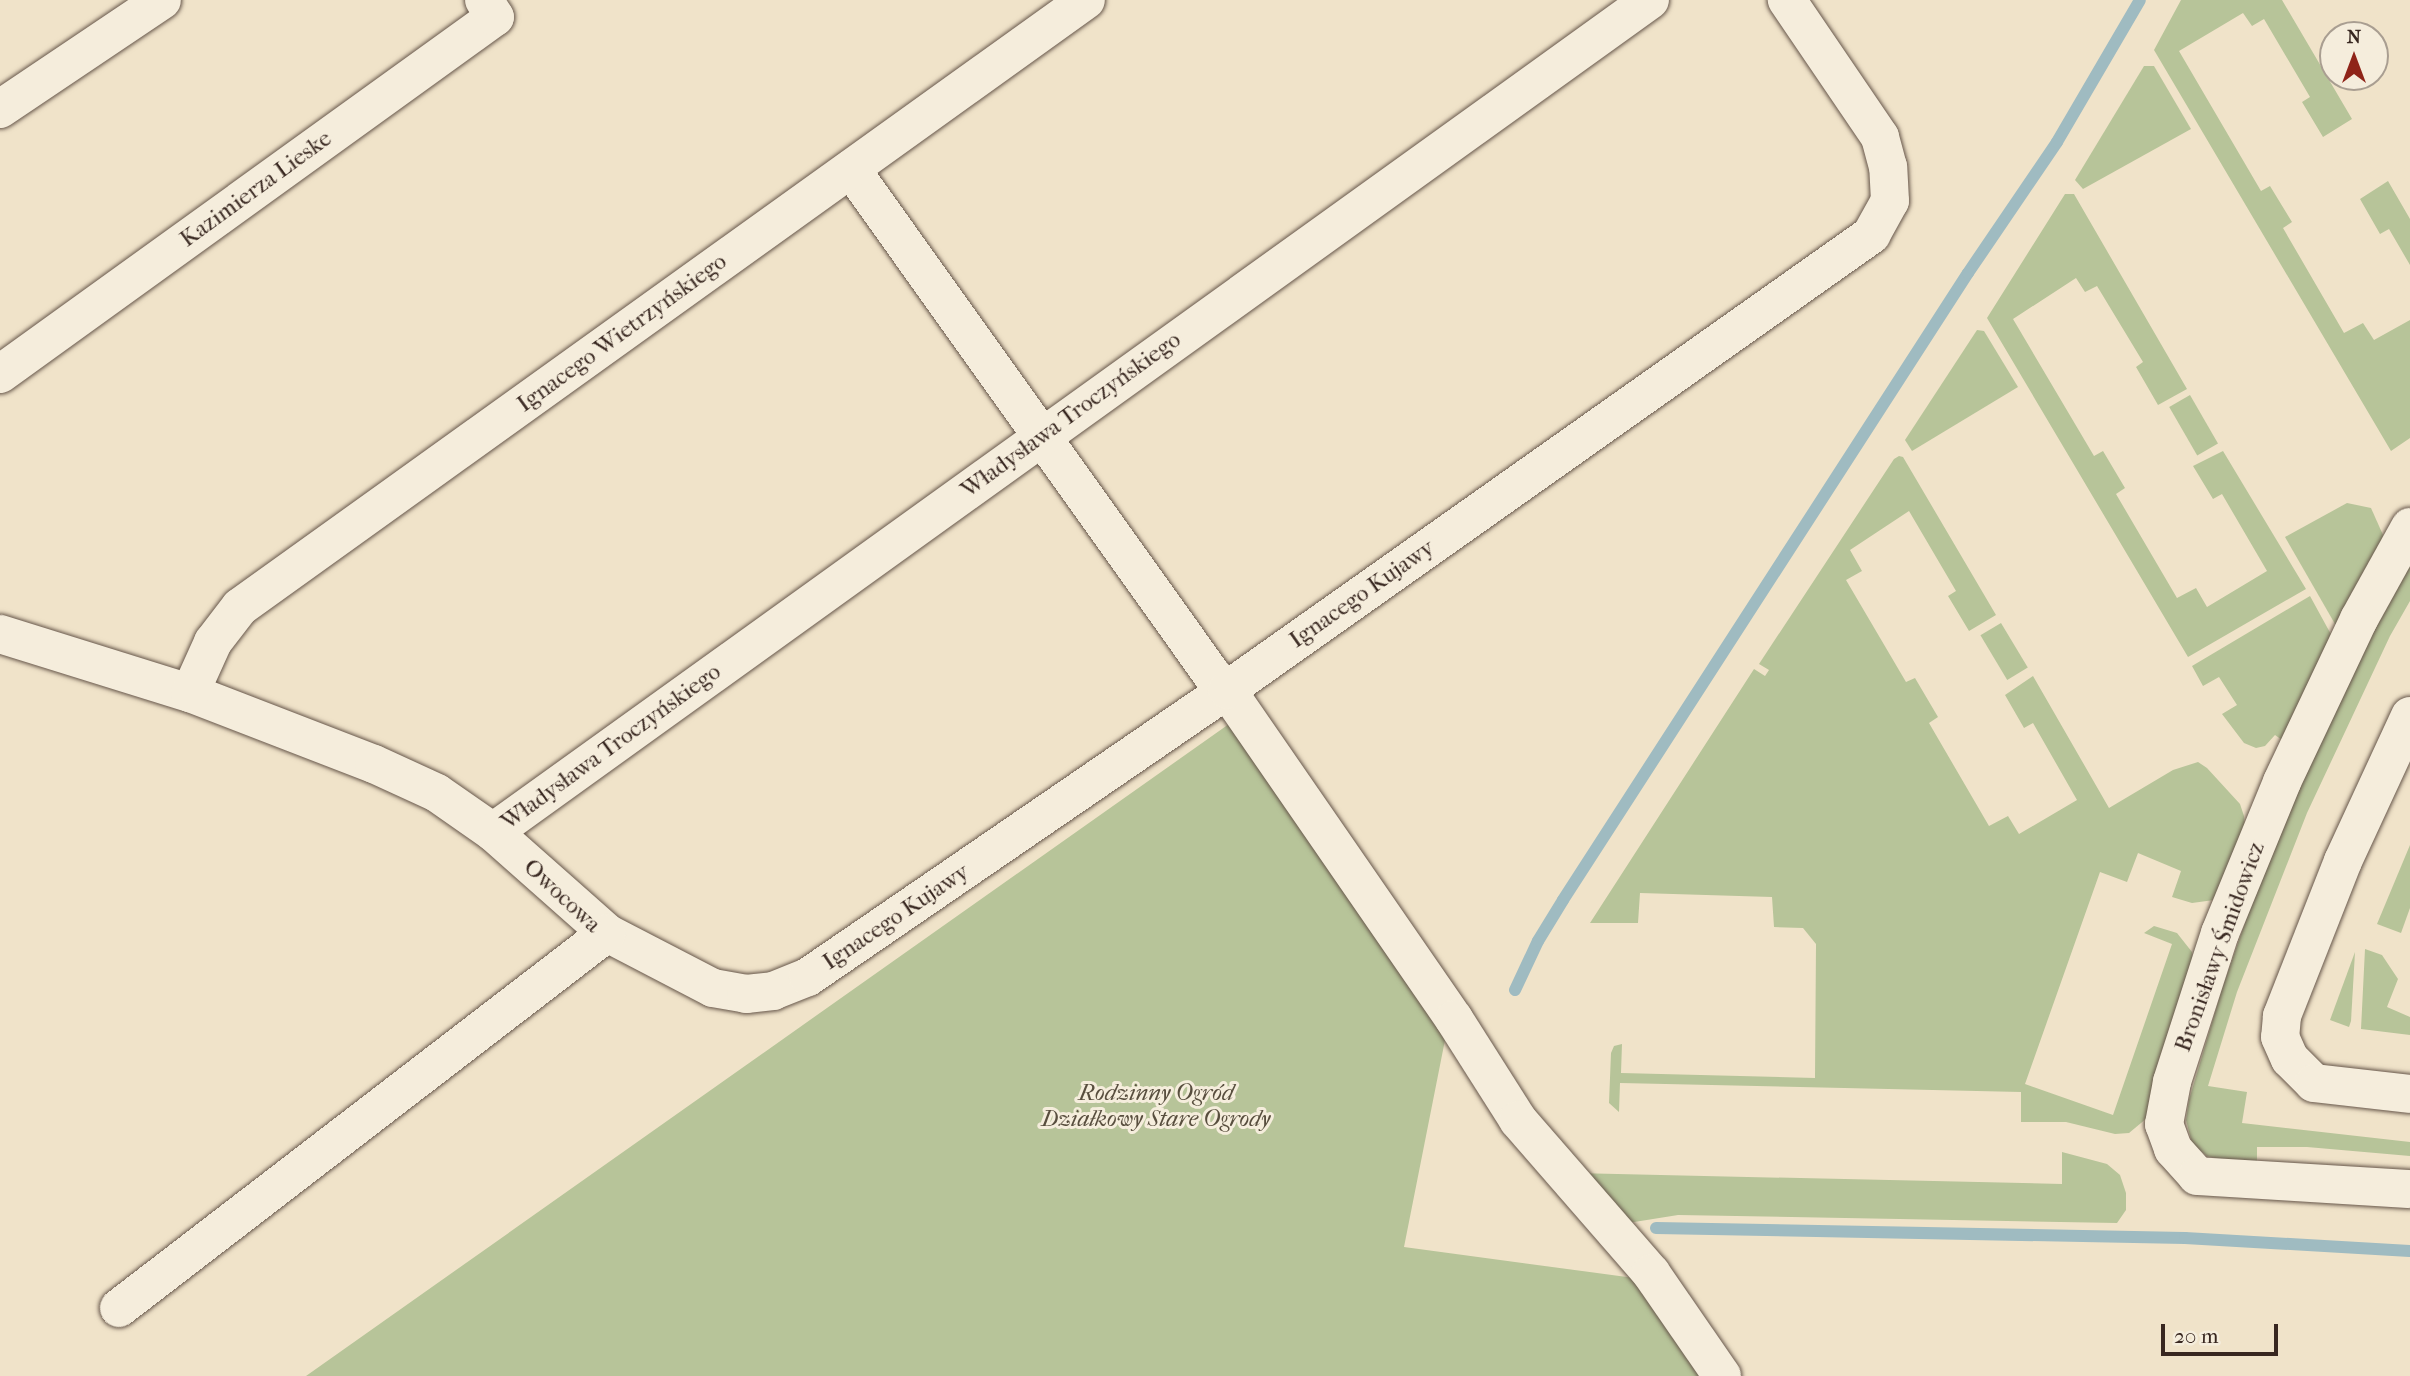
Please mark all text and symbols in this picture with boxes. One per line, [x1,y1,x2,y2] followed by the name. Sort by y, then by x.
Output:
[2319,21,2389,91] north arrow
[2347,26,2361,48] text: N
[175,125,337,253] street label: Kazimierza Lieske
[512,248,732,418] street label: Ignacego Wietrzyńskiego
[956,326,1186,504] street label: Władysława Troczyńskiego
[1284,534,1440,654] street label: Ignacego Kujawy
[496,658,726,836] street label: Władysława Troczyńskiego
[2169,838,2271,1056] street label: Bronisławy Śmidowicz
[518,853,606,939] street label: Owocowa
[818,858,974,976] street label: Ignacego Kujawy
[1042,1079,1270,1133] park label: Rodzinny Ogród Działkowy Stare Ogrody
[2165,1310,2282,1354] scale bar
[2174,1324,2218,1348] text: 20 m

